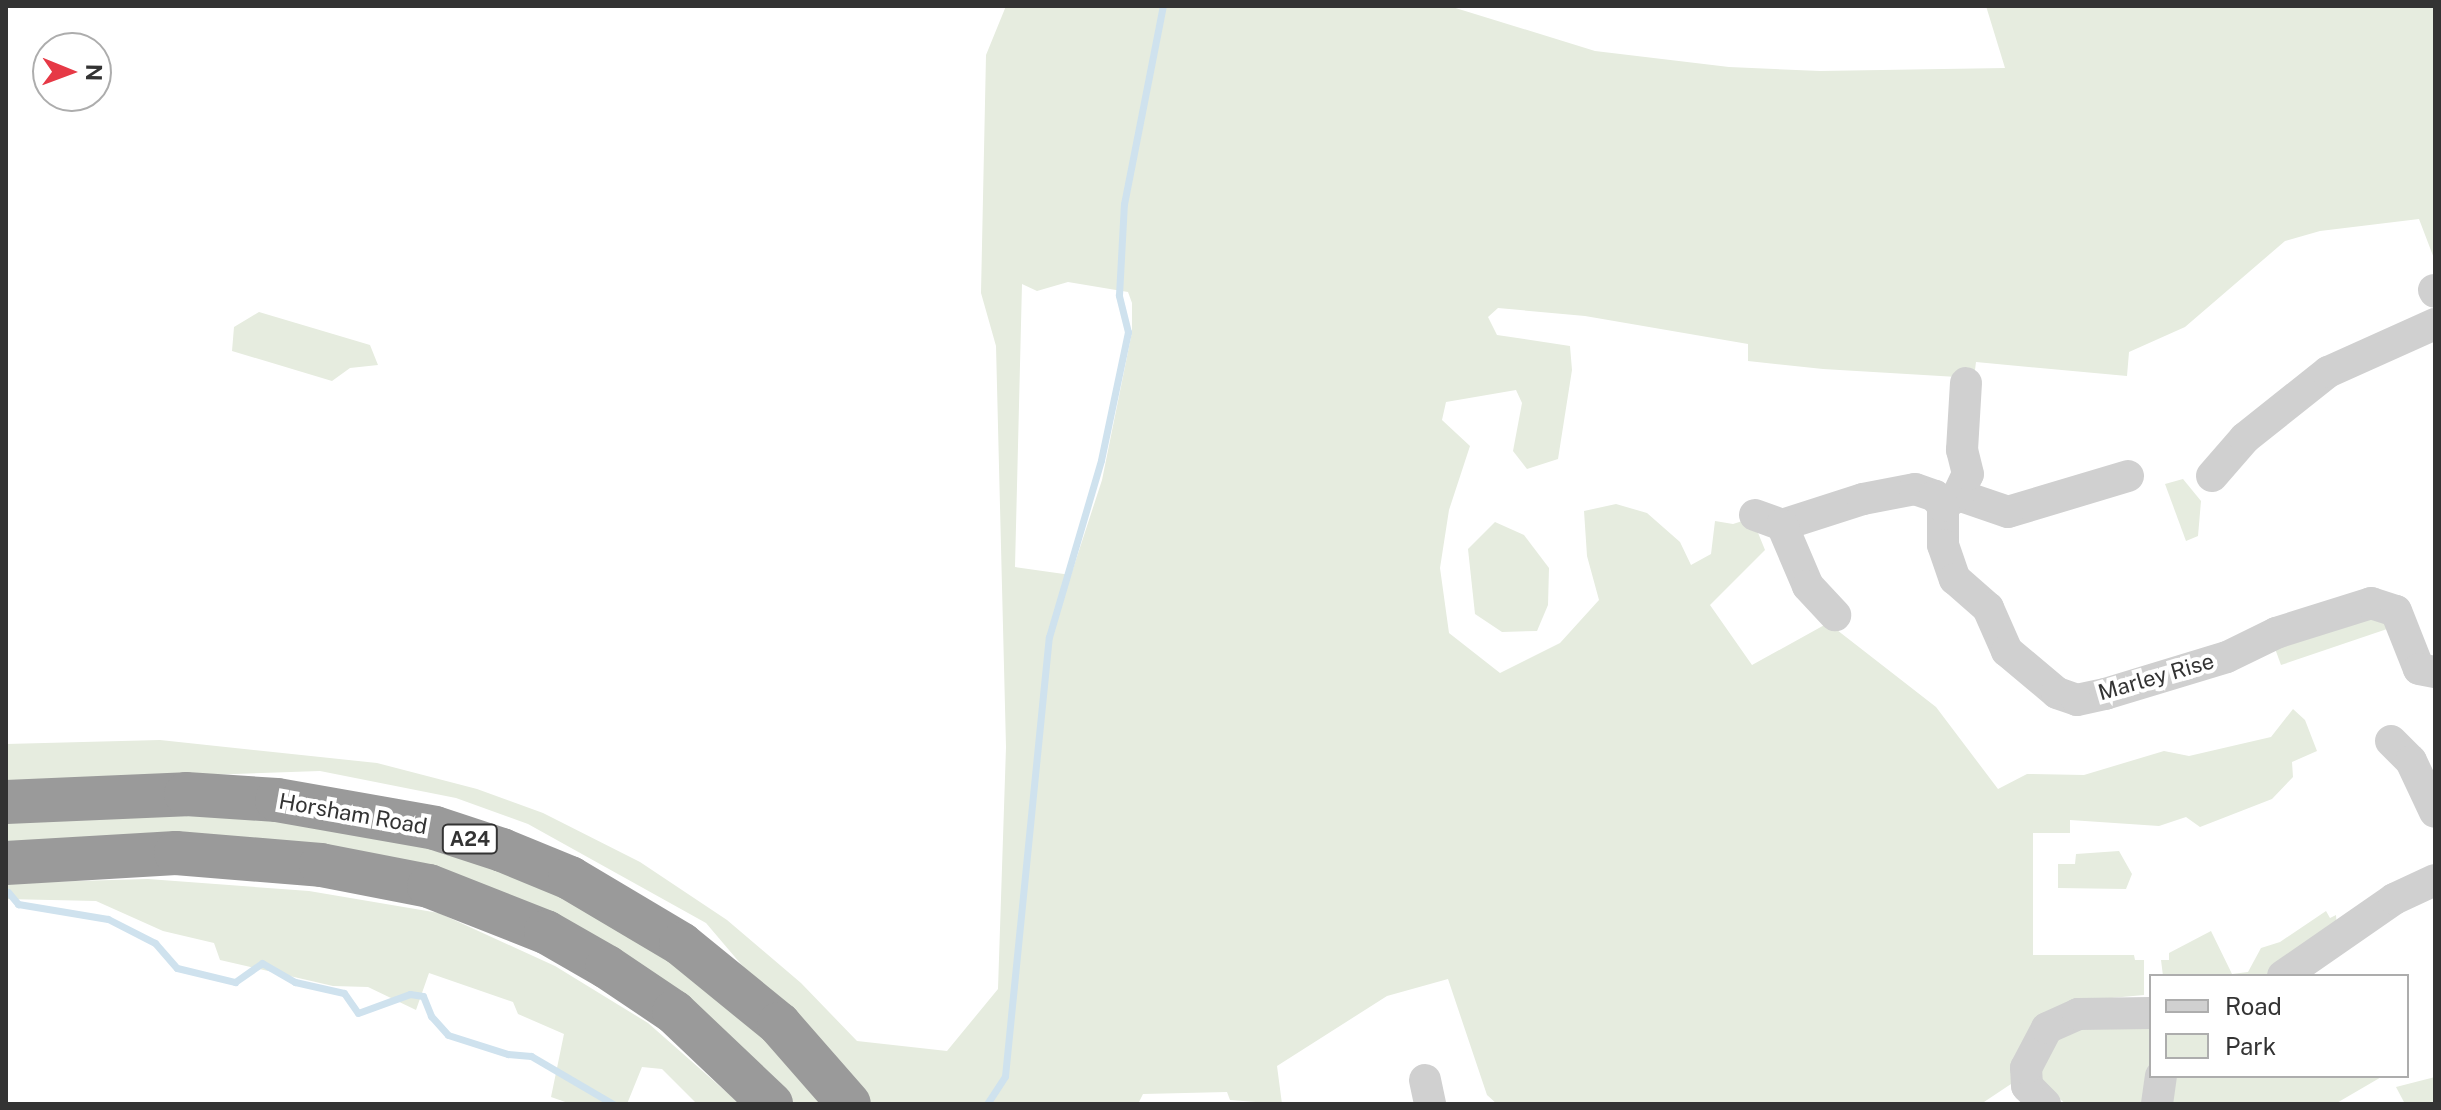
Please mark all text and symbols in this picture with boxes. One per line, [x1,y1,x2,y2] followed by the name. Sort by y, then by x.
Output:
[32,32,112,112] north arrow
[81,64,107,81] text: N
[2095,648,2217,706] street label: Marley Rise
[277,788,429,840] street label: Horsham Road
[440,823,500,855] road number: A24
[2149,974,2409,1078] legend
[2225,992,2282,1020] text: Road
[2225,1032,2276,1060] text: Park

